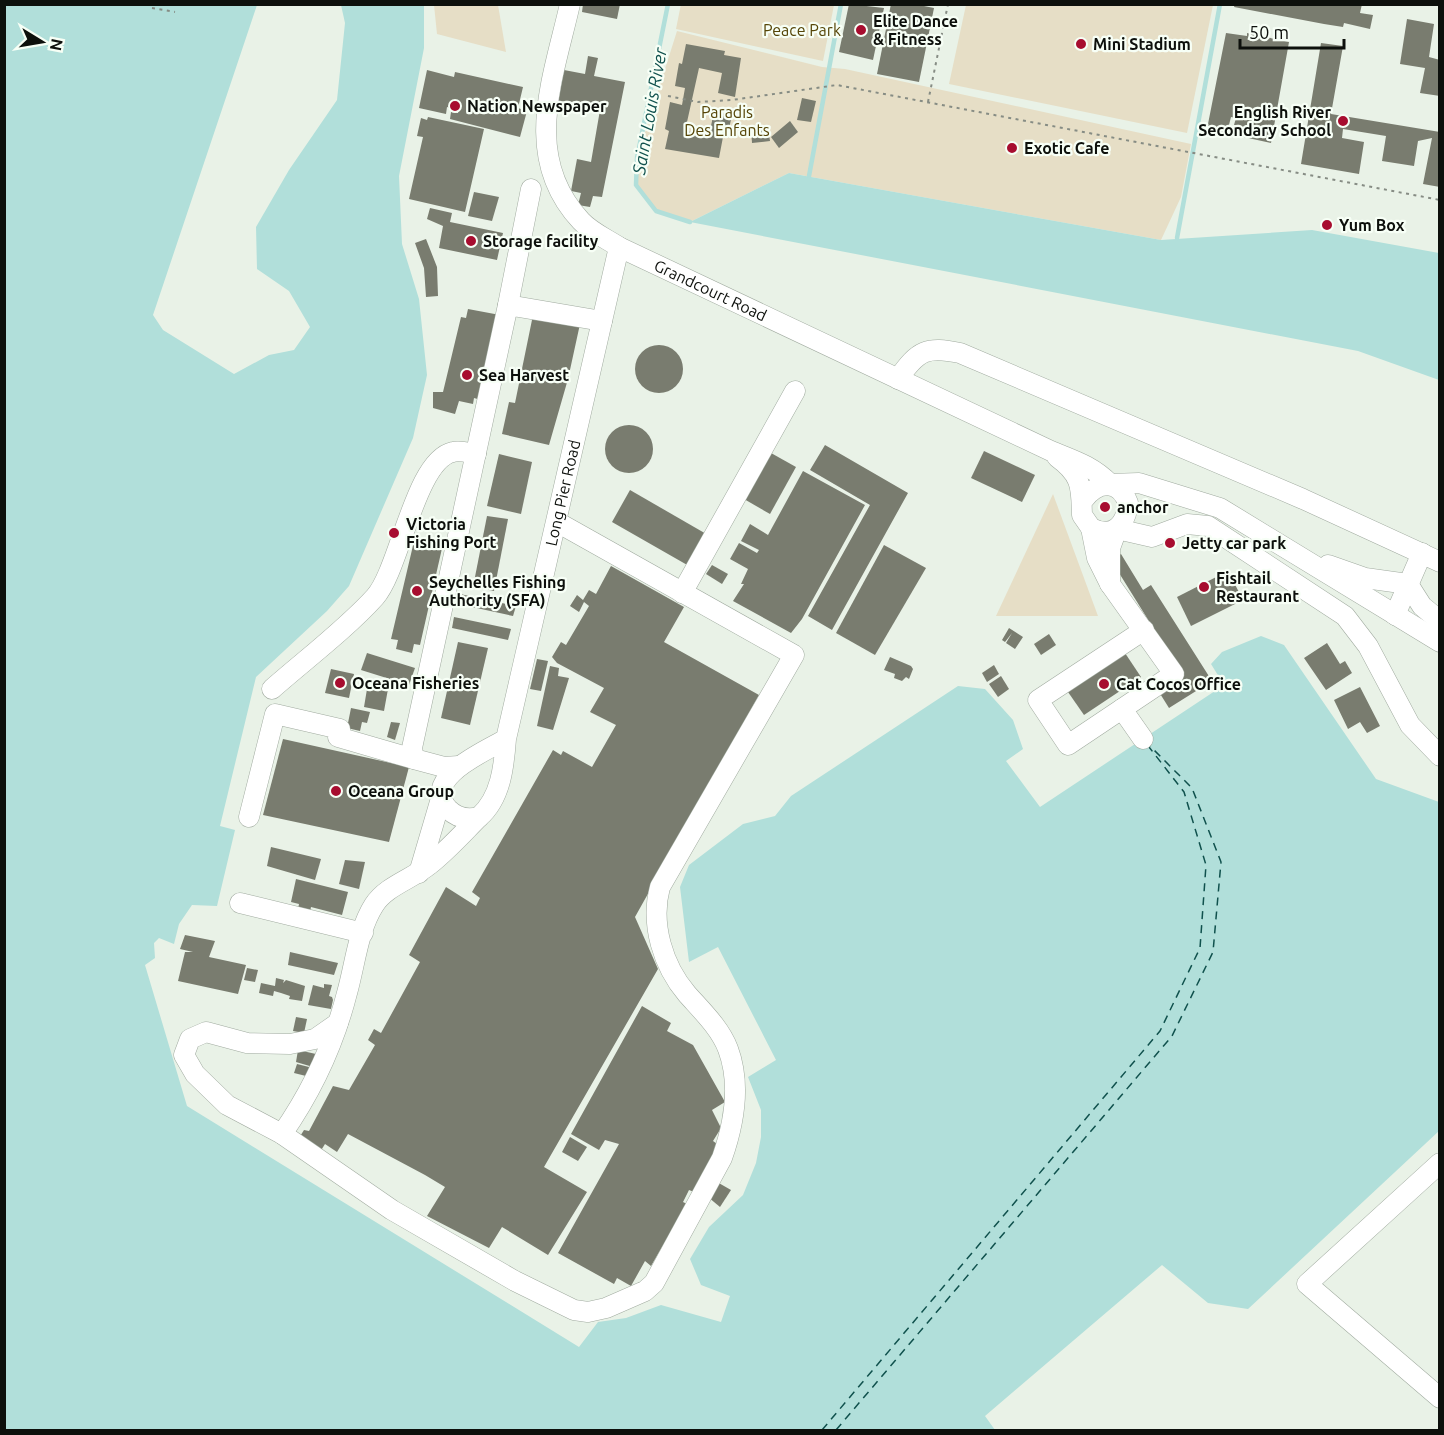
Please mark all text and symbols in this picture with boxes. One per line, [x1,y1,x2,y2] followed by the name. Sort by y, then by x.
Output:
[12,12,72,72] north arrow
[873,12,958,48] place label: Elite Dance & Fitness
[1240,12,1344,50] scale bar
[763,21,841,39] park label: Peace Park
[1249,22,1289,42] text: 50 m
[854,23,868,37] marker: Elite Dance & Fitness
[1093,35,1191,53] place label: Mini Stadium
[47,37,67,52] text: N
[1074,37,1088,51] marker: Mini Stadium
[628,45,670,177] water label: Saint Louis River
[467,97,607,115] place label: Nation Newspaper
[448,99,462,113] marker: Nation Newspaper
[684,103,770,139] park label: Paradis Des Enfants
[1198,103,1331,139] place label: English River Secondary School
[1336,114,1350,128] marker: English River Secondary School
[1024,139,1110,157] place label: Exotic Cafe
[1005,141,1019,155] marker: Exotic Cafe
[1339,216,1405,234] place label: Yum Box
[1320,218,1334,232] marker: Yum Box
[483,232,599,250] place label: Storage facility
[464,234,478,248] marker: Storage facility
[651,256,770,325] street label: Grandcourt Road
[479,366,569,384] place label: Sea Harvest
[460,368,474,382] marker: Sea Harvest
[542,438,583,548] street label: Long Pier Road
[1117,498,1169,516] place label: anchor
[1098,500,1112,514] marker: anchor
[406,515,496,551] place label: Victoria Fishing Port
[387,526,401,540] marker: Victoria Fishing Port
[1182,534,1286,552] place label: Jetty car park
[1163,536,1177,550] marker: Jetty car park
[1216,569,1299,605] place label: Fishtail Restaurant
[429,573,566,610] place label: Seychelles Fishing Authority (SFA)
[1197,580,1211,594] marker: Fishtail Restaurant
[410,584,424,598] marker: Seychelles Fishing Authority (SFA)
[352,674,479,692] place label: Oceana Fisheries
[1116,675,1241,693] place label: Cat Cocos Office
[333,676,347,690] marker: Oceana Fisheries
[1097,677,1111,691] marker: Cat Cocos Office
[348,782,454,800] place label: Oceana Group
[329,784,343,798] marker: Oceana Group

